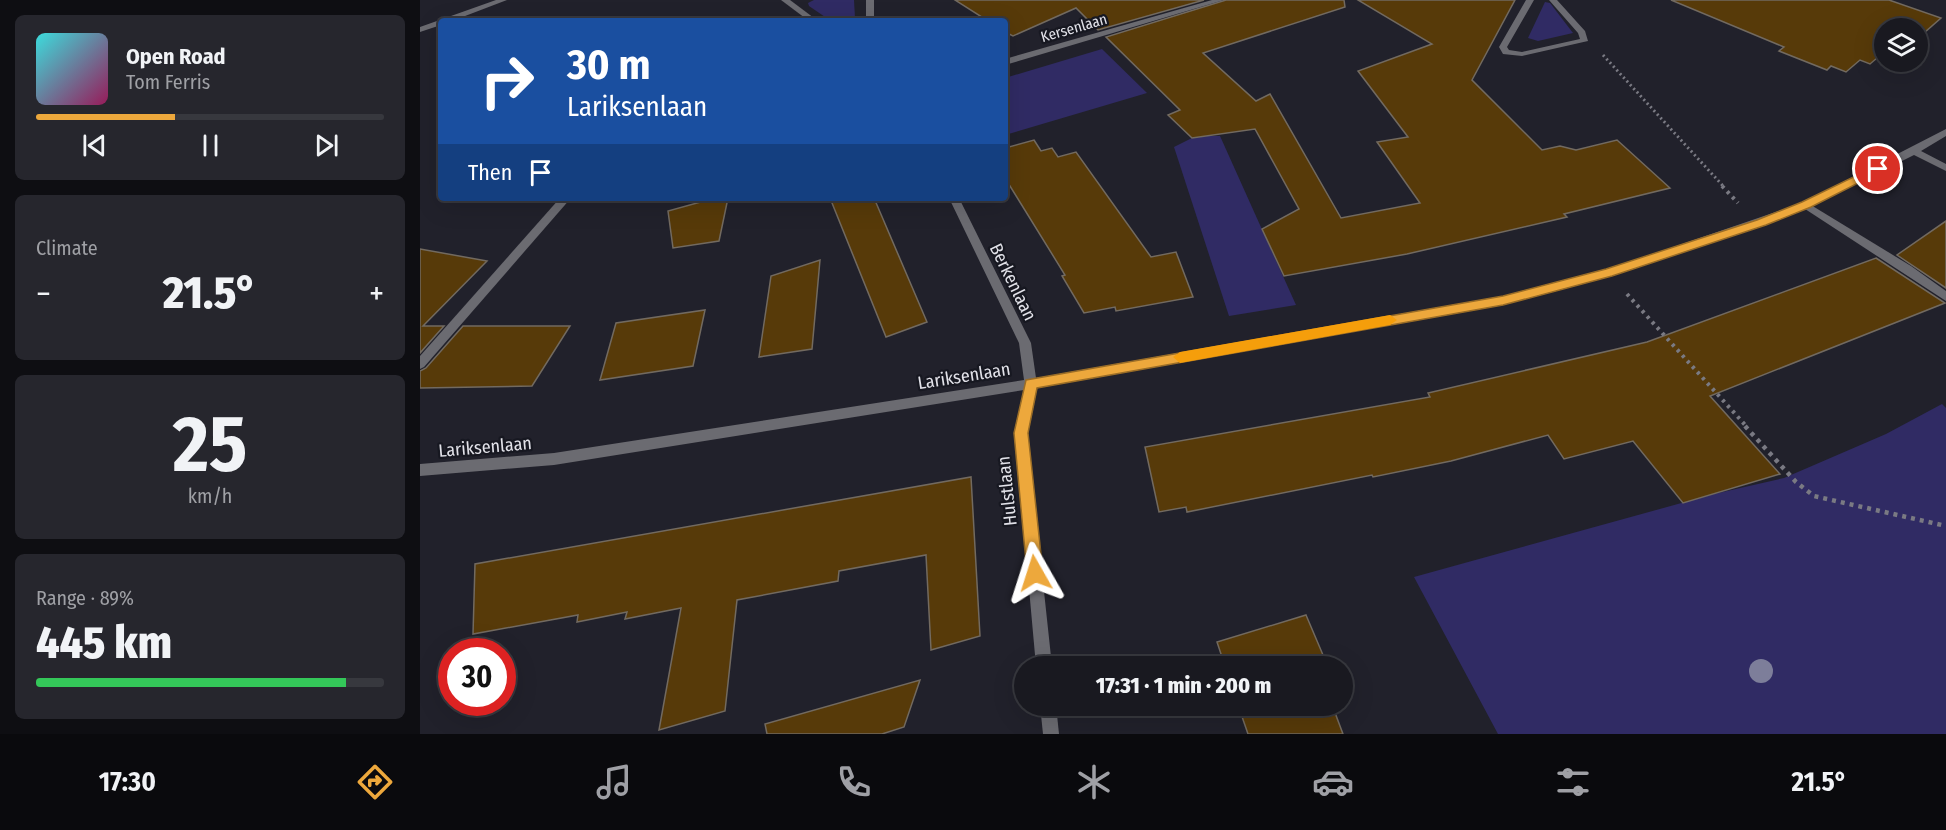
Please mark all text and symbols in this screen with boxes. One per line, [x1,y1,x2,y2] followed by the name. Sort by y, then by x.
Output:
[1039,10,1109,46] street label: Kersenlaan
[1874,18,1928,72] map controls
[1874,18,1928,72] button: layers
[567,40,651,90] text: 30 m
[468,42,546,120] icon: right
[126,43,226,70] text: Open Road
[126,70,210,94] text: Tom Ferris
[567,91,707,123] text: Lariksenlaan
[78,129,111,162] icon: previous
[194,129,227,162] icon: pause
[310,129,343,162] icon: next
[1852,143,1903,194] pin
[1861,152,1894,185] icon: arrive
[524,156,557,189] icon: arrive
[468,159,512,186] text: Then
[36,236,98,260] text: Climate
[985,240,1041,324] street label: Berkenlaan
[163,266,257,320] text: 21.5°
[36,274,51,314] text: −
[369,274,384,314] text: +
[916,358,1012,394] street label: Lariksenlaan
[173,398,247,492] text: 25
[437,432,533,462] street label: Lariksenlaan
[992,455,1022,527] street label: Hulstlaan
[188,484,232,508] text: km/h
[1003,541,1067,605] position arrow
[36,586,134,610] text: Range · 89%
[36,616,172,670] text: 445 km
[438,638,516,716] speed limit sign: 30
[1096,672,1271,699] text: 17:31 · 1 min · 200 m
[354,761,396,803] icon: directions
[593,761,635,803] icon: music
[833,761,875,803] icon: phone
[1073,761,1115,803] icon: climate
[1312,761,1354,803] icon: car
[1552,761,1594,803] icon: filters
[99,766,156,798] text: 17:30
[1792,766,1847,798] text: 21.5°

